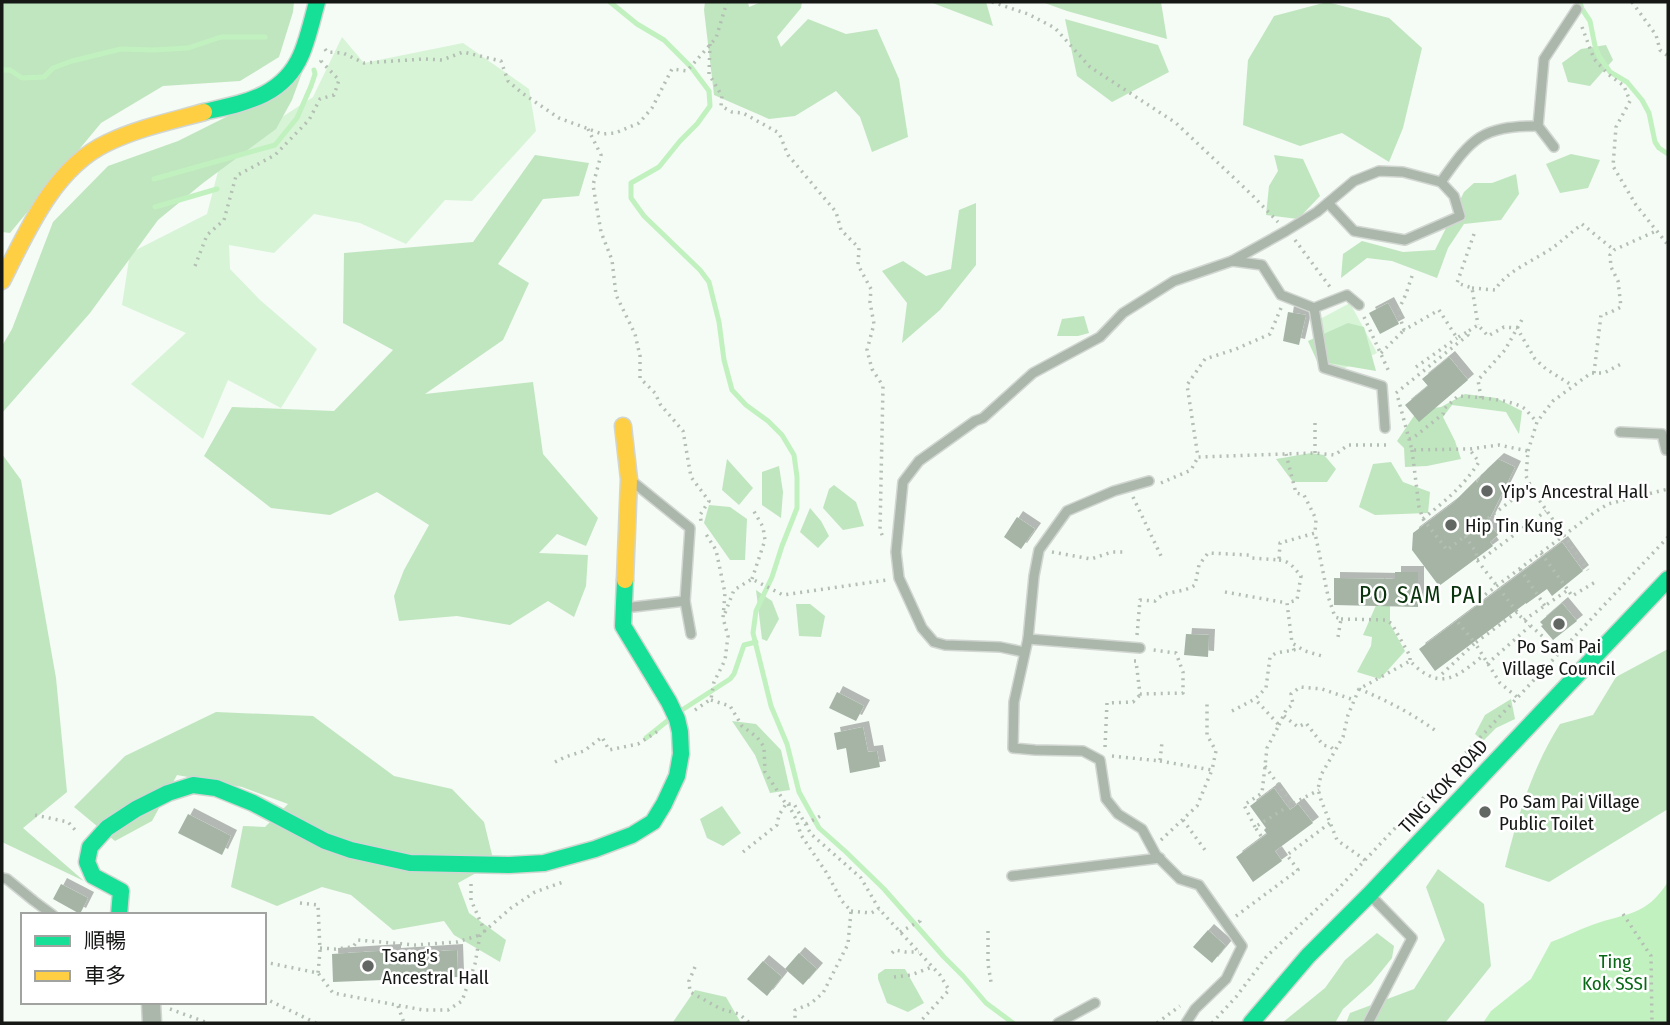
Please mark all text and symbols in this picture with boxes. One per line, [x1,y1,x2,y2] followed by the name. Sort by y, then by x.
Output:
[1501,480,1648,503] place label: Yip's Ancestral Hall
[1479,483,1495,499] marker: Yip's Ancestral Hall
[1465,514,1563,537] place label: Hip Tin Kung
[1443,517,1459,533] marker: Hip Tin Kung
[1359,581,1485,609] district label: PO SAM PAI
[1551,616,1567,632] marker: Po Sam Pai Village Council
[1502,635,1616,680] place label: Po Sam Pai Village Council
[1394,735,1493,838] street label: TING KOK ROAD
[1499,790,1640,835] place label: Po Sam Pai Village Public Toilet
[1477,804,1493,820] marker: Po Sam Pai Village Public Toilet
[21,913,266,1004] legend
[84,928,126,954] text: 順暢
[382,944,489,989] place label: Tsang's Ancestral Hall
[1582,950,1648,995] park label: Ting Kok SSSI
[360,958,376,974] marker: Tsang's Ancestral Hall
[84,963,126,989] text: 車多

